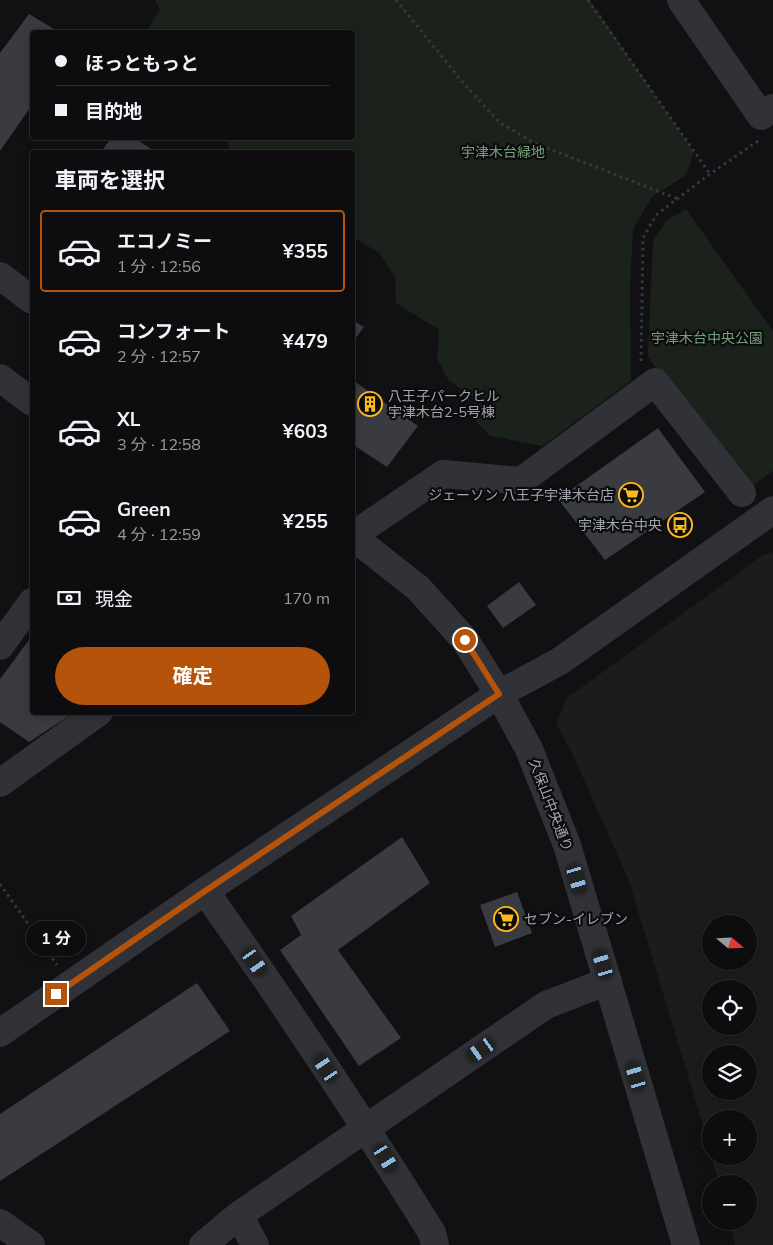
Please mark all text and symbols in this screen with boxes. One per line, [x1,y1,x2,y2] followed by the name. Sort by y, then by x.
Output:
[85,51,199,75] text: ほっともっと
[85,99,142,123] text: 目的地
[461,143,545,161] park label: 宇津木台緑地
[55,166,165,194] text: 車両を選択
[57,229,102,274] icon: car
[117,229,212,253] text: エコノミー
[282,239,328,263] text: ¥355
[117,256,201,276] text: 1 分 · 12:56
[57,319,102,364] icon: car
[117,319,230,343] text: コンフォート
[282,329,328,353] text: ¥479
[651,329,763,347] park label: 宇津木台中央公園
[117,346,201,366] text: 2 分 · 12:57
[388,387,500,421] place label: 八王子パークヒル 宇津木台2-5号棟
[357,391,383,417] building icon: 八王子パークヒル 宇津木台2-5号棟
[117,407,140,431] text: XL
[57,409,102,454] icon: car
[282,419,328,443] text: ¥603
[117,434,201,454] text: 3 分 · 12:58
[618,482,644,508] supermarket icon: ジェーソン 八王子宇津木台店
[428,486,614,504] place label: ジェーソン 八王子宇津木台店
[117,497,171,521] text: Green
[57,499,102,544] icon: car
[282,509,328,533] text: ¥255
[667,512,693,538] bus stop icon: 宇津木台中央
[578,516,662,534] place label: 宇津木台中央
[117,524,201,544] text: 4 分 · 12:59
[55,584,83,612] icon: cash
[95,587,133,611] text: 現金
[283,588,330,608] text: 170 m
[454,629,476,651] route start
[55,647,330,705] button: 確定
[525,756,577,854] street label: 久保山中央通り
[565,862,588,896] car
[493,906,519,932] supermarket icon: セブン-イレブン
[524,910,628,928] place label: セブン-イレブン
[702,915,758,970] north arrow
[702,915,757,1230] map controls
[26,922,86,956] callout: 1 分
[41,928,71,948] text: 1 分
[240,945,269,979] car
[591,947,614,981] car
[702,980,757,1035] button: locate
[45,983,67,1005] route end
[464,1035,497,1065] car
[702,1045,757,1100] button: layers
[311,1051,340,1085] car
[624,1059,647,1093] car
[702,1110,757,1165] button: +
[371,1141,400,1175] car
[702,1175,757,1230] button: −

